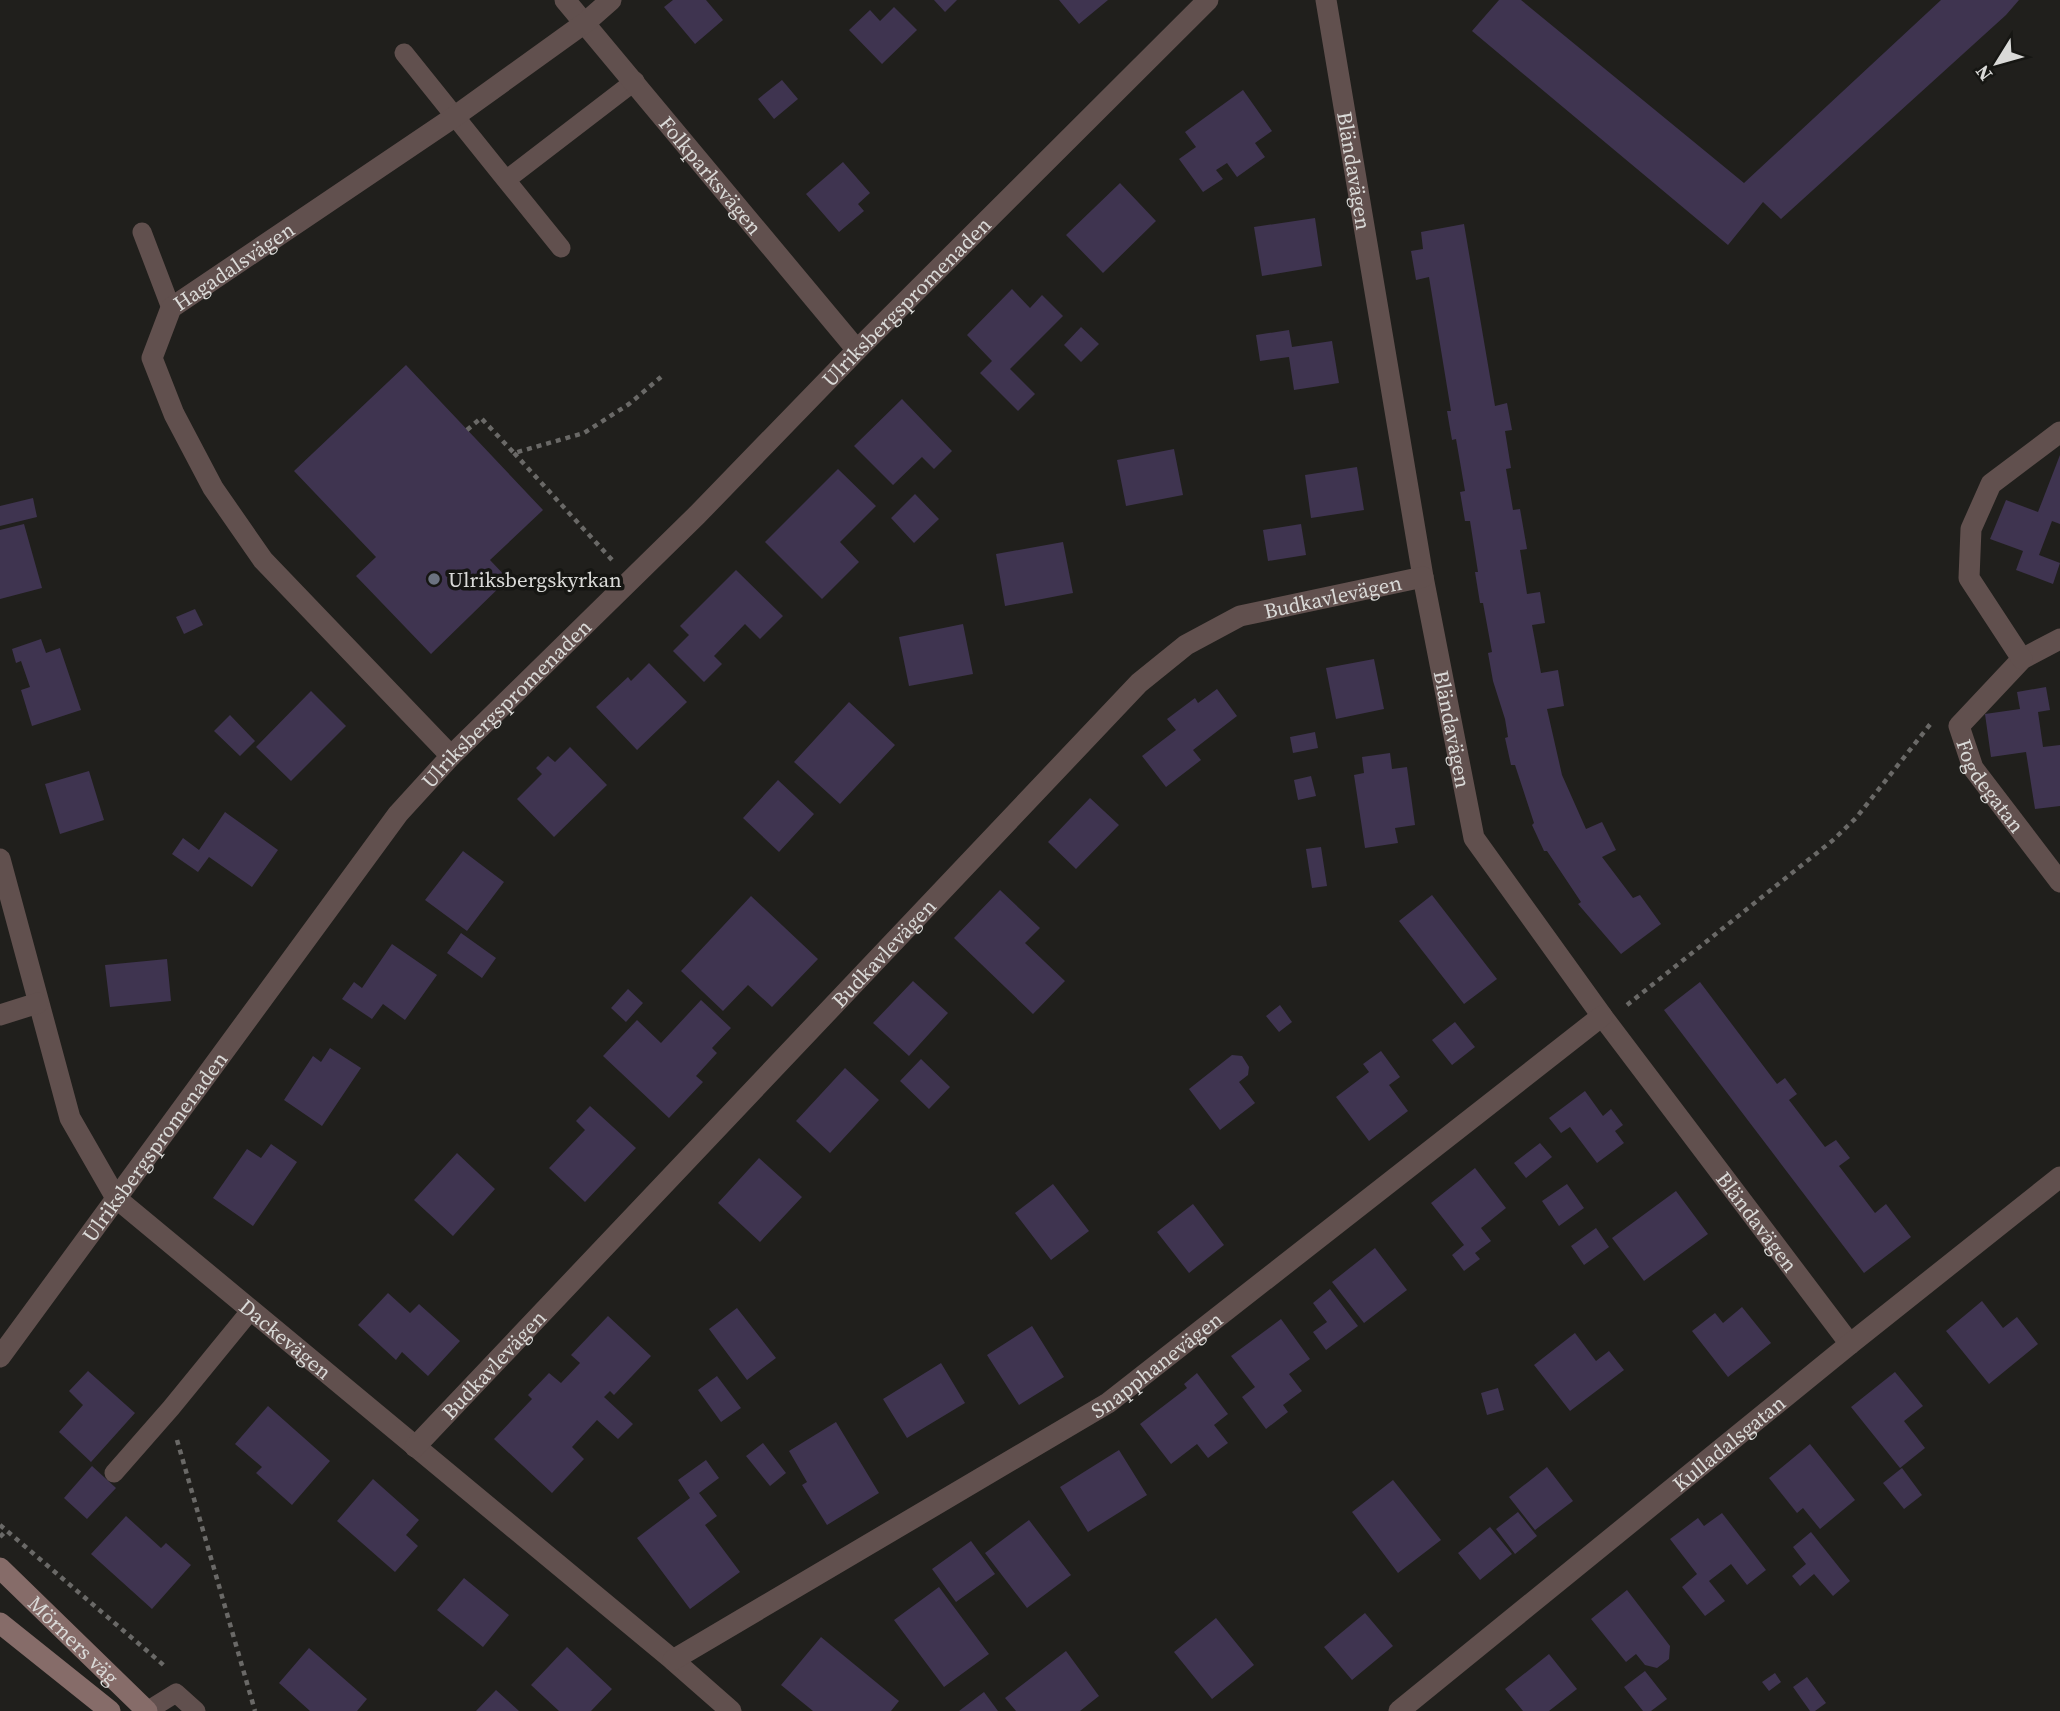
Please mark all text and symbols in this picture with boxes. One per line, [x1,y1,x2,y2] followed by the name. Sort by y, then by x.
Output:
[1962,28,2032,98] north arrow
[1969,60,1998,87] text: N
[653,109,769,241] street label: Folkparksvägen
[1330,109,1379,232] street label: Bländavägen
[815,210,997,393] street label: Ulriksbergspromenaden
[167,214,300,317] street label: Hagadalsvägen
[448,565,622,594] place label: Ulriksbergskyrkan
[1261,567,1405,625] street label: Budkavlevägen
[426,571,442,587] marker: Ulriksbergskyrkan
[414,612,598,794] street label: Ulriksbergspromenaden
[1427,668,1478,791] street label: Bländavägen
[1950,735,2032,839] street label: Fogdegatan
[825,892,942,1014] street label: Budkavlevägen
[75,1045,234,1247] street label: Ulriksbergspromenaden
[1710,1165,1805,1278] street label: Bländavägen
[233,1292,338,1386] street label: Dackevägen
[435,1303,552,1425] street label: Budkavlevägen
[1085,1304,1228,1425] street label: Snapphanevägen
[1666,1388,1792,1498] street label: Kulladalsgatan
[22,1589,126,1691] street label: Mörners väg

